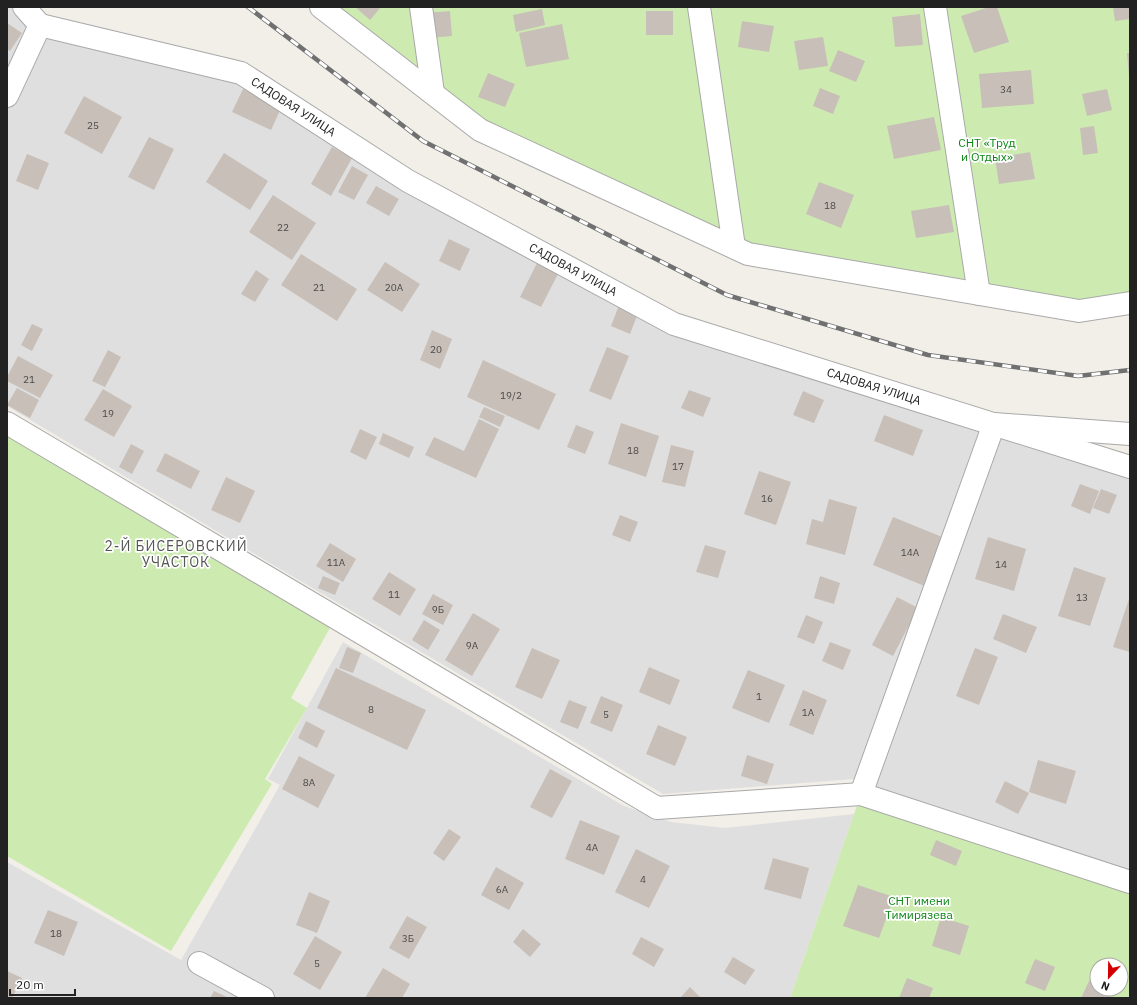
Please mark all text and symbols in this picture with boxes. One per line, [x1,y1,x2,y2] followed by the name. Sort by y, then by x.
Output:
[248,74,339,139] street label: САДОВАЯ УЛИЦА
[1000,83,1012,96] house number: 34
[87,119,99,132] house number: 25
[958,135,1016,164] park label: СНТ «Труд и Отдых»
[824,199,836,212] house number: 18
[277,221,289,234] house number: 22
[527,240,620,299] street label: САДОВАЯ УЛИЦА
[313,281,325,294] house number: 21
[385,281,404,294] house number: 20А
[430,343,442,356] house number: 20
[825,364,923,408] street label: САДОВАЯ УЛИЦА
[23,373,35,386] house number: 21
[500,389,522,402] house number: 19/2
[102,407,114,420] house number: 19
[627,444,639,457] house number: 18
[672,460,684,473] house number: 17
[761,492,773,505] house number: 16
[104,536,248,571] district label: 2-Й БИСЕРОВСКИЙ УЧАСТОК
[901,546,920,559] house number: 14А
[327,556,346,569] house number: 11А
[995,558,1007,571] house number: 14
[388,588,400,601] house number: 11
[1076,591,1088,604] house number: 13
[432,603,444,616] house number: 9Б
[466,639,479,652] house number: 9А
[756,690,762,703] house number: 1
[368,703,374,716] house number: 8
[802,706,815,719] house number: 1А
[603,708,609,721] house number: 5
[303,776,316,789] house number: 8А
[586,841,599,854] house number: 4А
[640,873,646,886] house number: 4
[496,883,509,896] house number: 6А
[885,893,953,922] park label: СНТ имени Тимирязева
[50,927,62,940] house number: 18
[402,932,414,945] house number: 3Б
[314,957,320,970] house number: 5
[1089,957,1129,997] north arrow
[10,971,75,997] scale bar
[16,977,44,992] text: 20 m
[1099,978,1112,994] text: N

